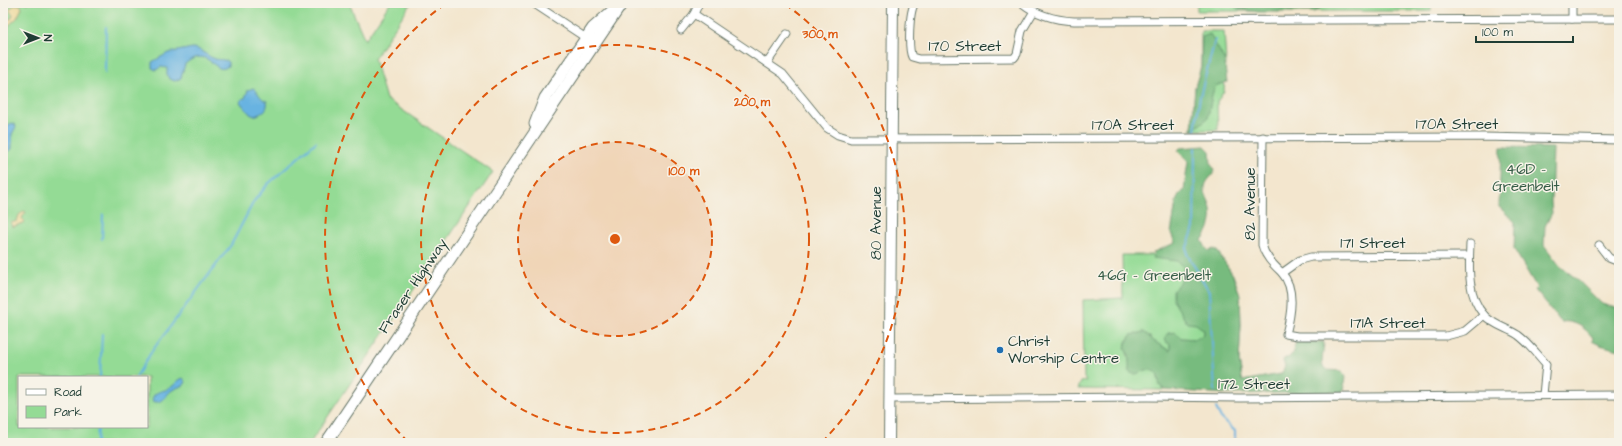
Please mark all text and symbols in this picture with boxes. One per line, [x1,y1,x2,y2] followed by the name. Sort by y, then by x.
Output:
[18,18,58,58] north arrow
[1476,18,1573,44] scale bar
[1482,24,1513,41] text: 100 m
[801,26,838,43] text: 300 m
[40,35,55,42] text: N
[929,36,1001,57] street label: 170 Street
[733,94,771,111] text: 200 m
[1416,114,1498,135] street label: 170A Street
[1092,115,1174,136] street label: 170A Street
[1492,159,1560,197] park label: 46D - Greenbelt
[669,163,700,180] text: 100 m
[1240,167,1261,241] street label: 82 Avenue
[866,186,887,260] street label: 80 Avenue
[608,232,622,246] centre of rings
[1340,233,1406,254] street label: 171 Street
[373,234,453,338] street label: Fraser Highway
[1097,265,1211,286] park label: 46G - Greenbelt
[1351,313,1425,334] street label: 171A Street
[1008,331,1119,369] place label: Christ Worship Centre
[995,345,1005,355] marker: Christ Worship Centre
[1218,374,1290,395] street label: 172 Street
[18,376,148,428] legend
[54,384,82,401] text: Road
[54,404,82,421] text: Park

